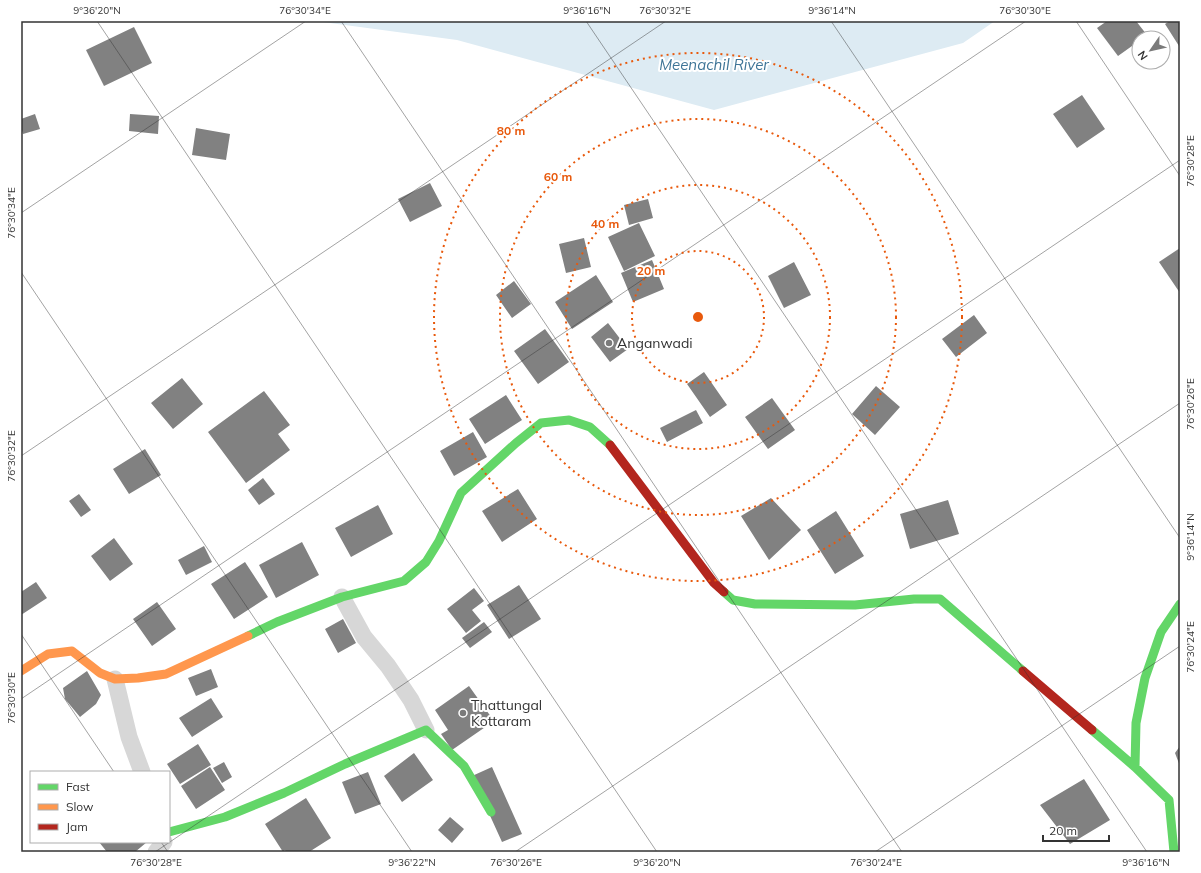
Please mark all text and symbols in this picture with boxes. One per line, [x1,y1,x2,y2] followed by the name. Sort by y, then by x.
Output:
[73,4,121,17] text: 9°36'20"N
[279,4,331,17] text: 76°30'34"E
[563,4,611,17] text: 9°36'16"N
[639,4,691,17] text: 76°30'32"E
[808,4,856,17] text: 9°36'14"N
[999,4,1051,17] text: 76°30'30"E
[1131,30,1171,70] north arrow
[1135,48,1151,63] text: N
[659,55,769,74] water label: Meenachil River
[497,123,525,138] text: 80 m
[1184,135,1197,187] text: 76°30'28"E
[544,169,572,184] text: 60 m
[5,187,18,239] text: 76°30'34"E
[591,216,619,231] text: 40 m
[637,263,665,278] text: 20 m
[691,310,705,324] centre of rings
[617,334,693,352] place label: Anganwadi
[604,338,614,348] marker: Anganwadi
[1184,378,1197,430] text: 76°30'26"E
[5,430,18,482] text: 76°30'32"E
[1184,513,1197,561] text: 9°36'14"N
[1184,621,1197,673] text: 76°30'24"E
[5,672,18,724] text: 76°30'30"E
[471,696,542,730] place label: Thattungal Kottaram
[458,708,468,718] marker: Thattungal Kottaram
[30,771,170,843] legend
[66,779,90,794] text: Fast
[66,799,94,814] text: Slow
[1043,817,1109,843] scale bar
[66,819,88,834] text: Jam
[1049,823,1077,838] text: 20 m
[130,856,182,869] text: 76°30'28"E
[388,856,436,869] text: 9°36'22"N
[490,856,542,869] text: 76°30'26"E
[633,856,681,869] text: 9°36'20"N
[850,856,902,869] text: 76°30'24"E
[1122,856,1170,869] text: 9°36'16"N

